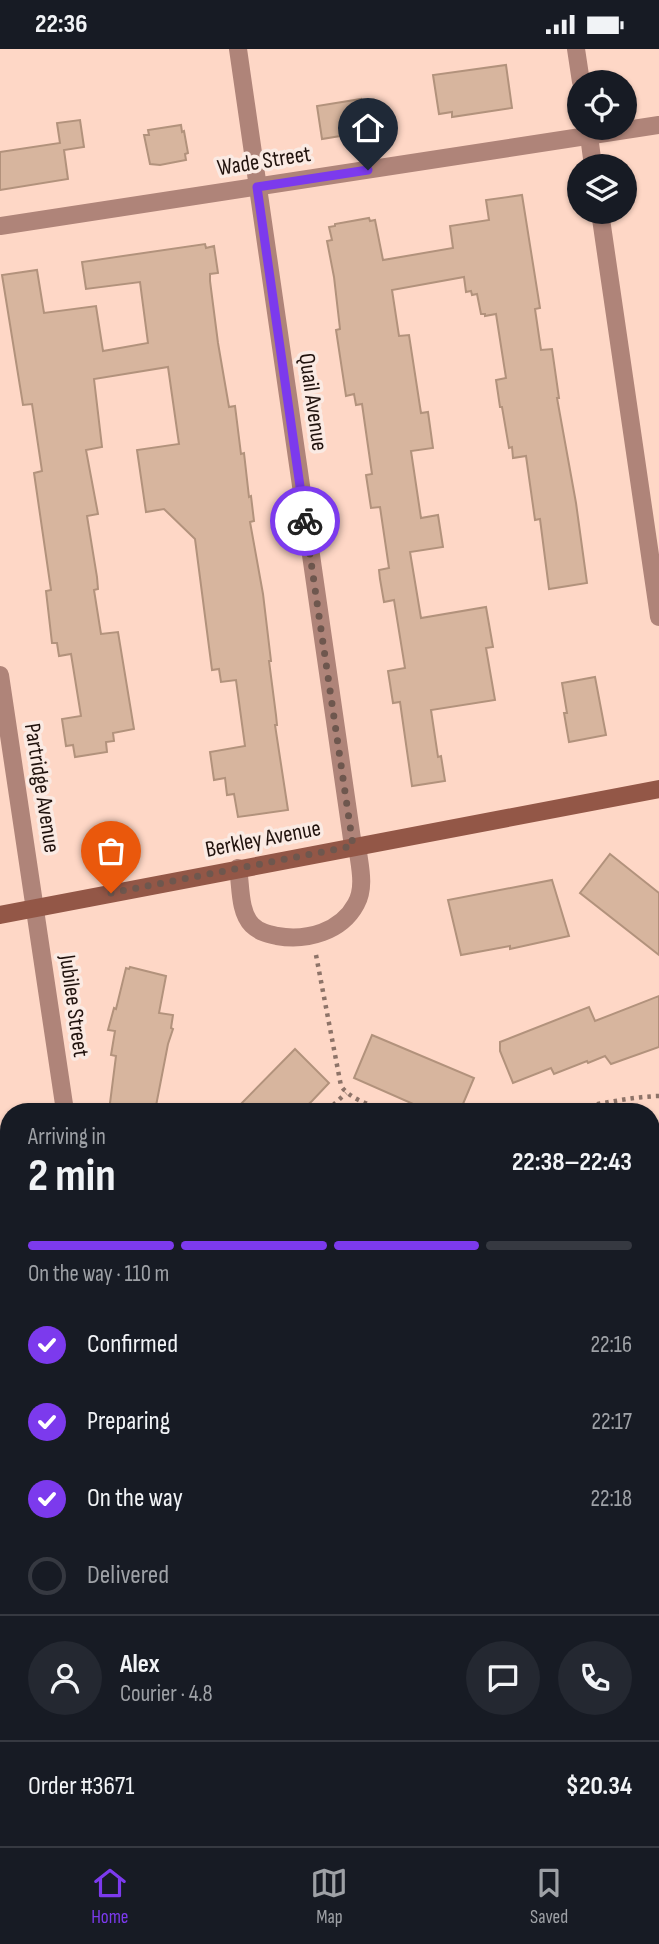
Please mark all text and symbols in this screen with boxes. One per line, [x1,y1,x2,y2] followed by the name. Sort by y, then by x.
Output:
[35,9,87,40] text: 22:36
[567,70,637,224] map controls
[567,70,637,140] button: locate
[338,98,398,170] pin
[349,109,387,147] icon: home
[215,140,313,182] street label: Wade Street
[567,154,637,224] button: layers
[292,351,334,453] street label: Quail Avenue
[270,486,340,556] courier
[286,502,324,540] icon: bike
[18,721,66,855] street label: Partridge Avenue
[203,814,323,864] street label: Berkley Avenue
[81,821,141,893] pin
[92,832,130,870] icon: bag
[53,952,95,1059] street label: Jubilee Street
[28,1123,106,1151] text: Arriving in
[512,1147,632,1178] text: 22:38–22:43
[28,1149,116,1204] text: 2 min
[28,1260,169,1288] text: On the way · 110 m
[28,1326,66,1364] icon: check
[87,1329,178,1360] text: Confirmed
[591,1331,632,1359] text: 22:16
[28,1403,66,1441] icon: check
[87,1406,170,1437] text: Preparing
[591,1408,632,1436] text: 22:17
[28,1480,66,1518] icon: check
[87,1483,183,1514] text: On the way
[591,1485,632,1513] text: 22:18
[87,1560,169,1591] text: Delivered
[28,1641,102,1715] button: person
[466,1641,540,1715] button: chat
[558,1641,632,1715] button: phone
[120,1649,160,1680] text: Alex
[120,1680,213,1708] text: Courier · 4.8
[28,1771,134,1802] text: Order #3671
[566,1771,632,1802] text: $20.34
[91,1864,129,1929] tab: Home
[310,1864,348,1929] tab: Map
[530,1864,568,1929] tab: Saved

